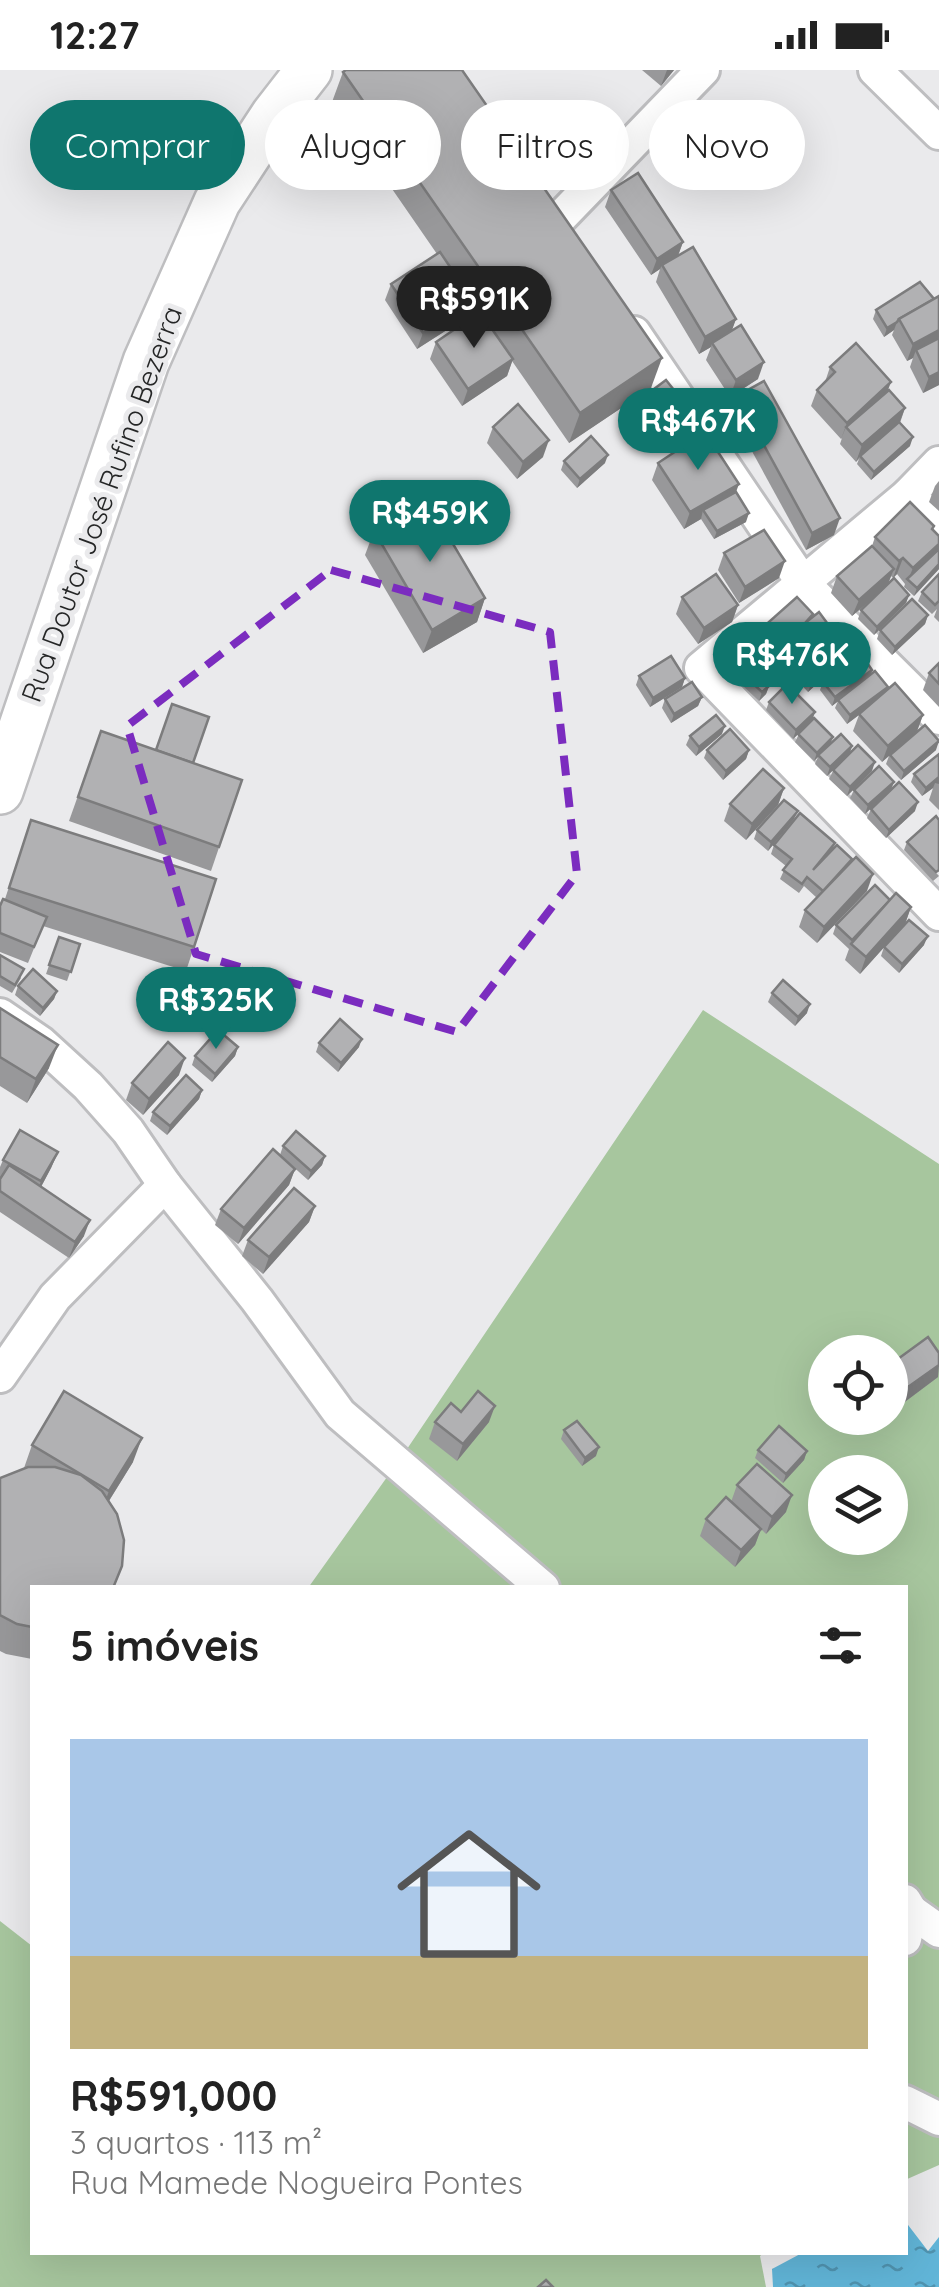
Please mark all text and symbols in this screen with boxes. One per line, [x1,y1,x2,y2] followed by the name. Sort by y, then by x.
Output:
[50,11,139,59] text: 12:27
[30,100,245,190] chip: Comprar
[265,100,441,190] chip: Alugar
[461,100,629,190] chip: Filtros
[649,100,805,190] chip: Novo
[393,266,555,351] pin: R$591K
[418,278,530,318] text: R$591K
[13,301,189,707] street label: Rua Doutor José Rufino Bezerra
[617,388,779,473] pin: R$467K
[640,400,756,440] text: R$467K
[349,480,511,565] pin: R$459K
[371,492,489,532] text: R$459K
[711,622,873,707] pin: R$476K
[735,634,849,674] text: R$476K
[135,967,297,1052] pin: R$325K
[158,979,274,1019] text: R$325K
[808,1335,908,1555] map controls
[808,1335,908,1435] button: locate
[808,1455,908,1555] button: layers
[813,1618,868,1673] icon: filters
[70,1619,259,1672] text: 5 imóveis
[379,1804,559,1984] icon: home
[70,2069,277,2122] text: R$591,000
[70,2122,322,2162] text: 3 quartos · 113 m²
[70,2162,523,2202] text: Rua Mamede Nogueira Pontes

